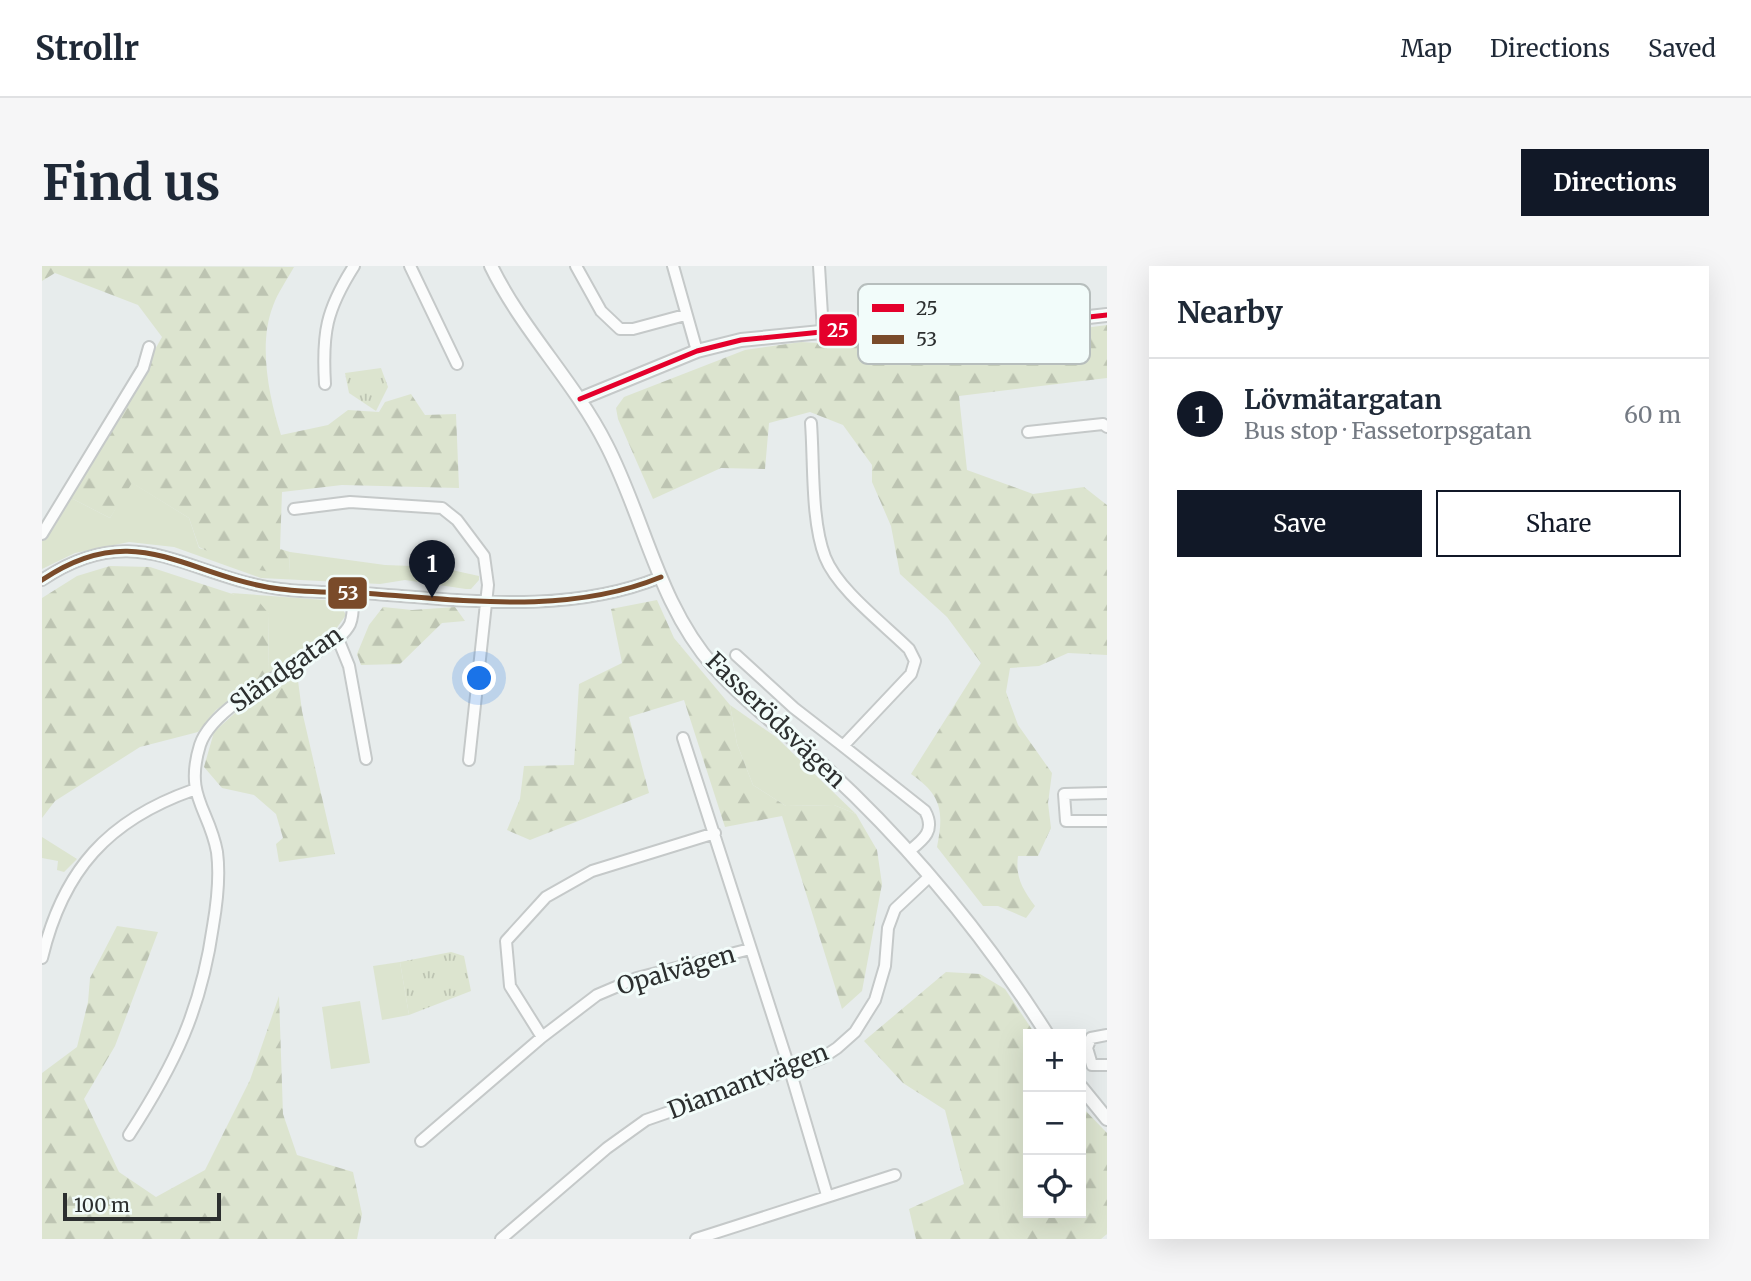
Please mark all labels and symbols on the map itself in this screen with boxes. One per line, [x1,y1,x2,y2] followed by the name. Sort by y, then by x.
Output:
[858,284,1090,364] legend
[916,296,938,320] text: 25
[818,313,858,347] line badge: 25
[827,318,849,342] text: 25
[916,327,937,351] text: 53
[409,540,455,598] pin: 1
[327,576,368,610] line badge: 53
[337,581,359,605] text: 53
[224,619,348,719] street label: Sländgatan
[700,645,853,795] street label: Fasserödsvägen
[462,661,496,695] your location
[613,938,739,1002] street label: Opalvägen
[663,1036,833,1126] street label: Diamantvägen
[63,1190,220,1222] scale bar

